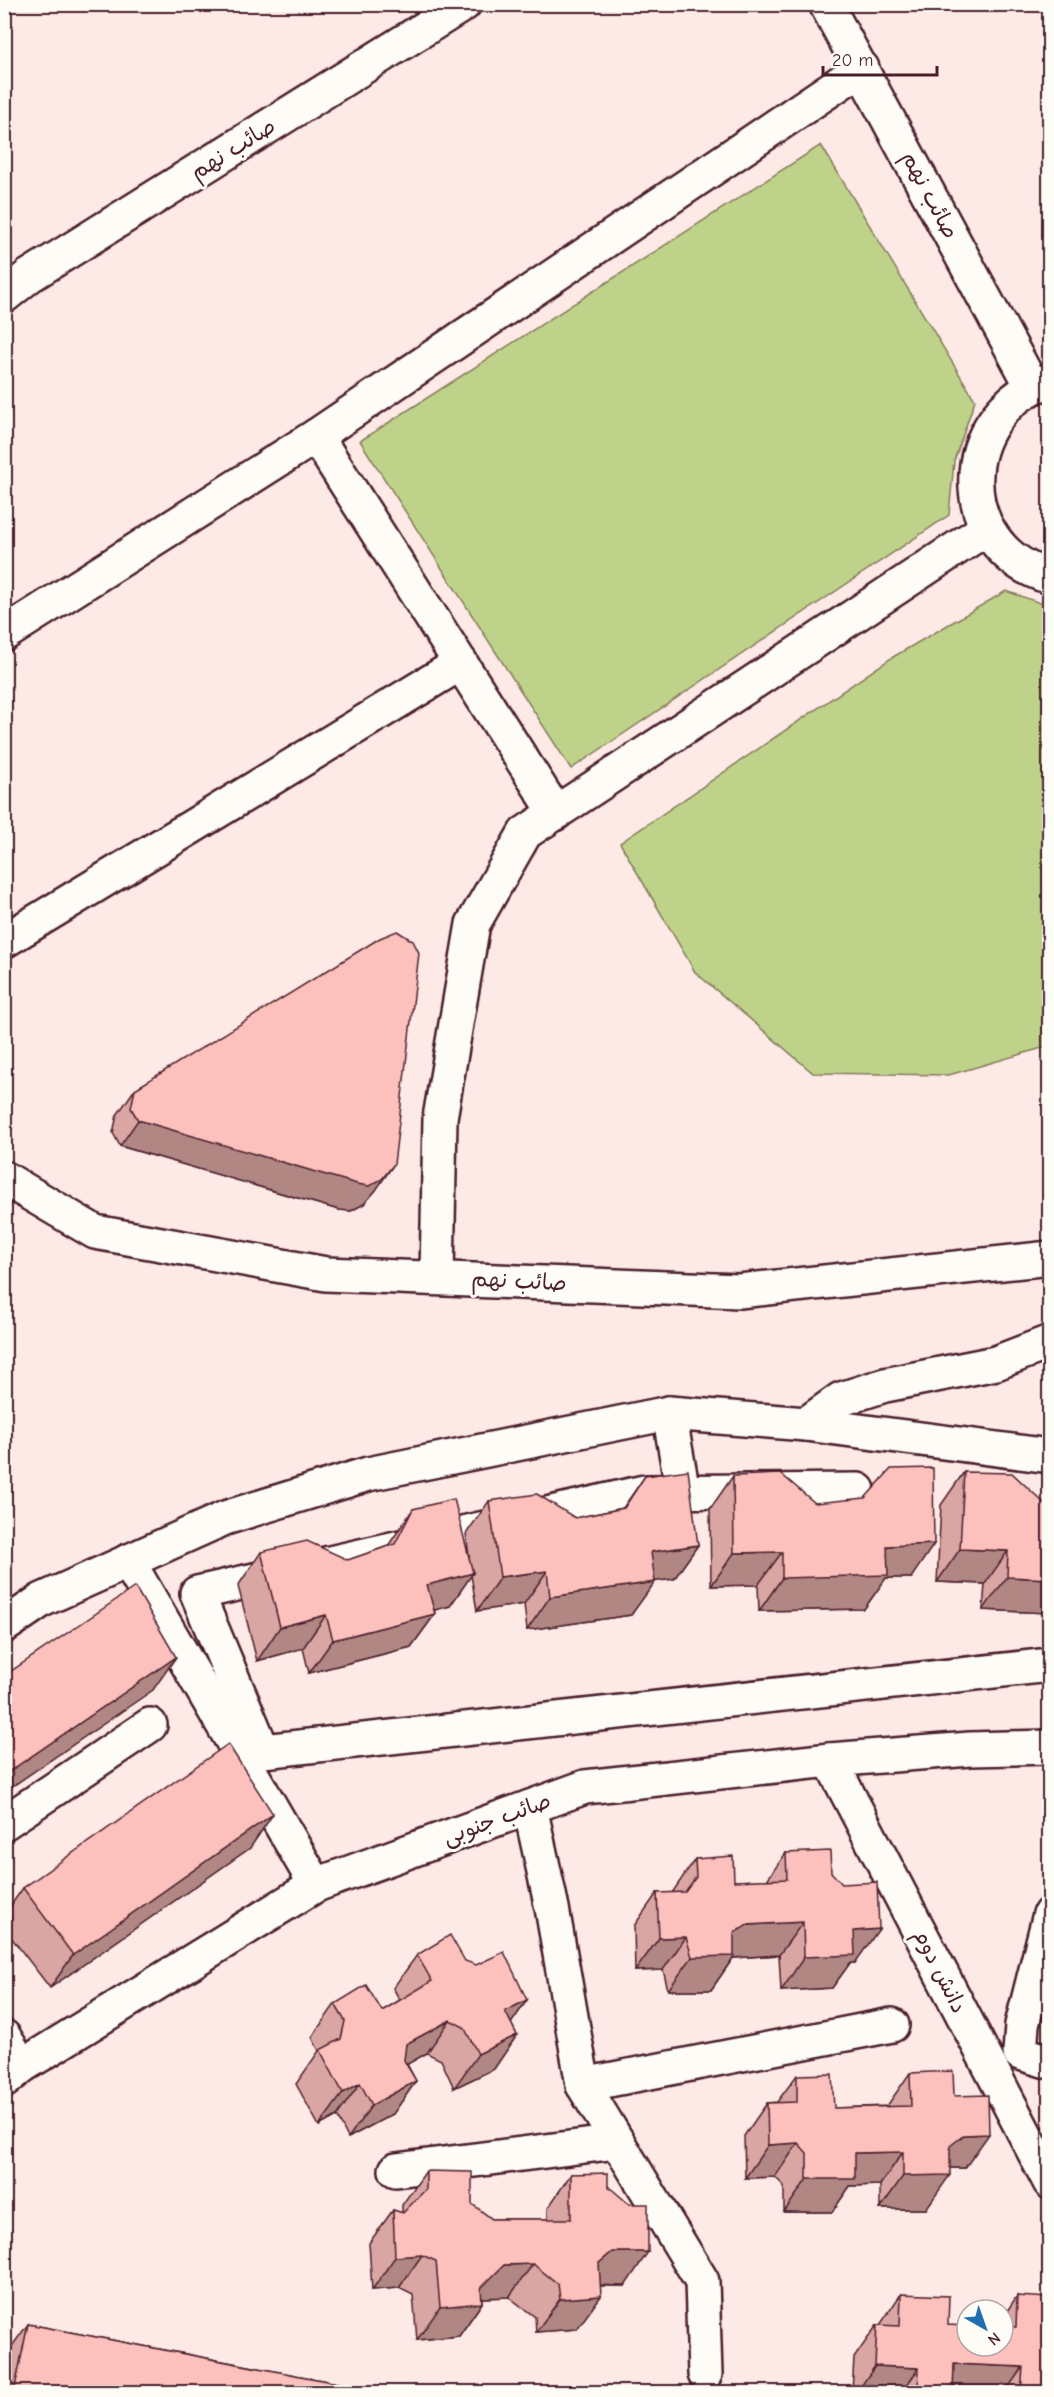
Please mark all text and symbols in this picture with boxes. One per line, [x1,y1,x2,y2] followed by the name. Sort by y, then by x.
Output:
[823,39,937,77] scale bar
[832,50,873,71] text: 20 m
[186,113,282,188] street label: صائب نهم
[894,147,964,245] street label: صائب نهم
[471,1266,567,1299] street label: صائب نهم
[439,1787,555,1851] street label: صائب جنوبی
[904,1925,972,2019] street label: دانش دوم
[955,2298,1015,2358] north arrow
[984,2328,1004,2349] text: N

